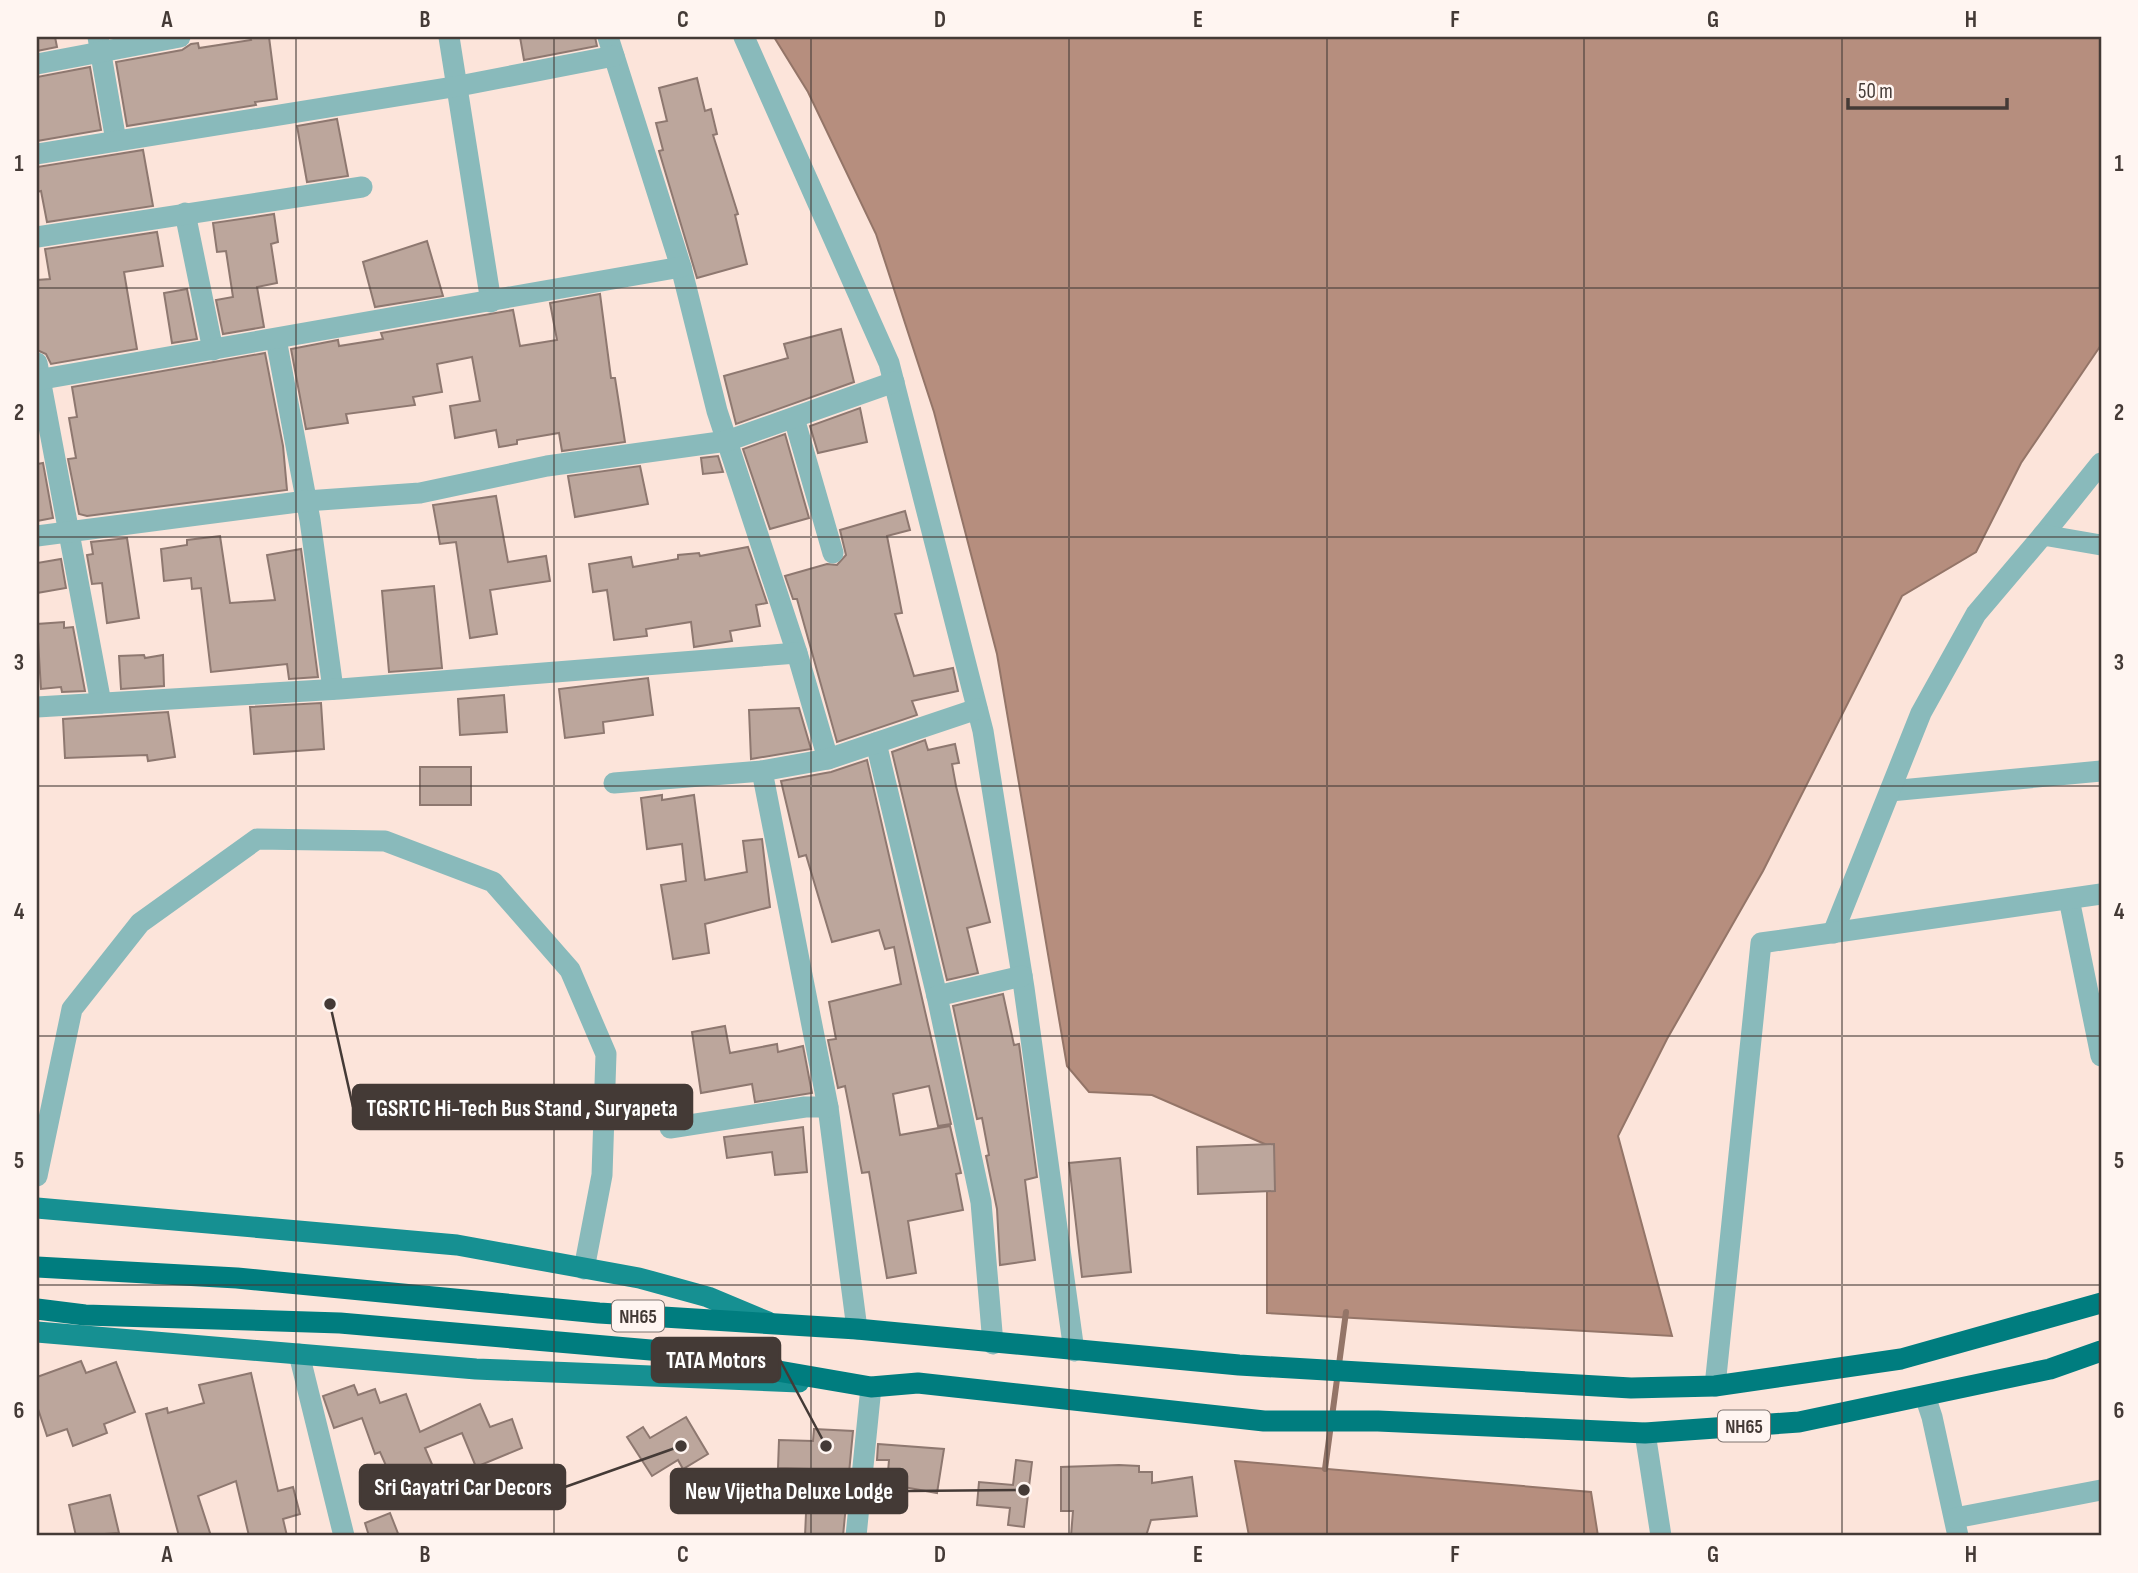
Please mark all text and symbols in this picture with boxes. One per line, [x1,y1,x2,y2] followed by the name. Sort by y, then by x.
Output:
[161,6,174,34] text: A
[420,6,431,34] text: B
[677,6,689,34] text: C
[934,6,946,34] text: D
[1193,6,1203,34] text: E
[1450,6,1460,34] text: F
[1707,6,1719,34] text: G
[1965,6,1977,34] text: H
[1848,66,2007,110] scale bar
[1858,79,1893,104] text: 50 m
[14,150,24,178] text: 1
[2114,150,2124,178] text: 1
[14,399,24,427] text: 2
[2114,399,2124,427] text: 2
[14,649,24,677] text: 3
[2114,649,2124,677] text: 3
[14,898,25,926] text: 4
[2114,898,2125,926] text: 4
[353,1085,692,1129] callout: TGSRTC Hi-Tech Bus Stand , Suryapeta
[366,1095,678,1123] text: TGSRTC Hi-Tech Bus Stand , Suryapeta
[14,1147,24,1175] text: 5
[2114,1147,2124,1175] text: 5
[612,1300,664,1332] road number: NH65
[652,1338,780,1382] callout: TATA Motors
[666,1347,766,1375] text: TATA Motors
[14,1397,24,1425] text: 6
[2114,1397,2124,1425] text: 6
[1718,1410,1770,1442] road number: NH65
[360,1465,565,1509] callout: Sri Gayatri Car Decors
[671,1469,907,1513] callout: New Vijetha Deluxe Lodge
[374,1474,552,1502] text: Sri Gayatri Car Decors
[685,1478,893,1506] text: New Vijetha Deluxe Lodge
[161,1541,174,1569] text: A
[420,1541,431,1569] text: B
[677,1541,689,1569] text: C
[934,1541,946,1569] text: D
[1193,1541,1203,1569] text: E
[1450,1541,1460,1569] text: F
[1707,1541,1719,1569] text: G
[1965,1541,1977,1569] text: H

